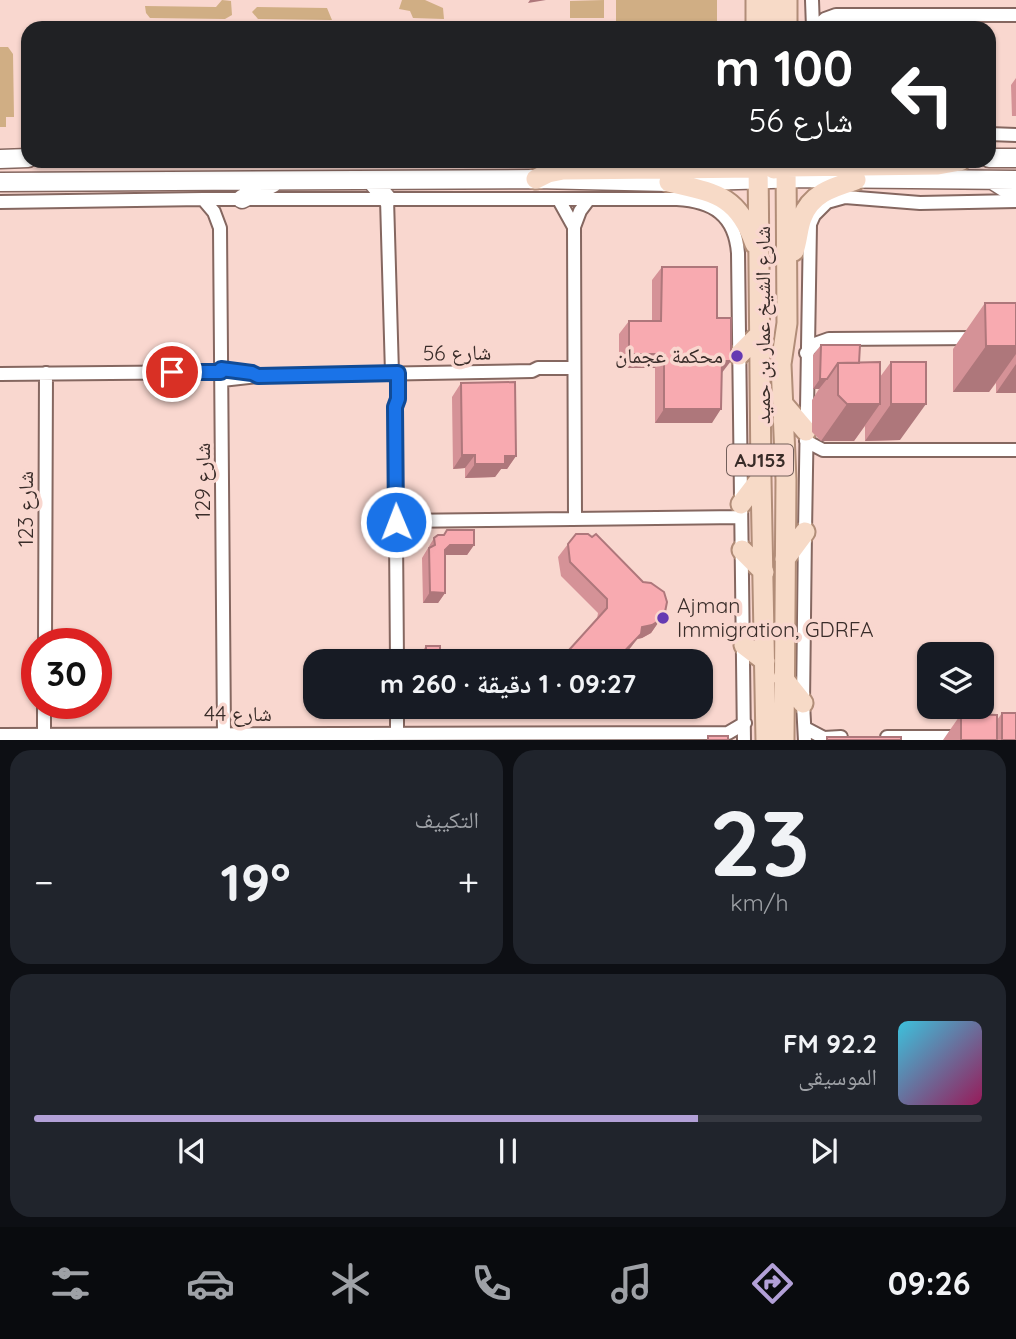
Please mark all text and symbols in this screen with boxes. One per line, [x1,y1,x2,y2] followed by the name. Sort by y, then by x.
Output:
[715,37,853,98] text: 100 m
[877,49,968,140] icon: left
[749,100,853,140] text: شارع 56
[749,226,776,424] street label: شارع الشيخ عمار بن حميد
[423,338,491,367] street label: شارع 56
[142,342,202,402] pin
[615,342,723,368] place label: محكمة عجمان
[729,348,745,364] marker: محكمة عجمان
[153,353,191,391] icon: arrive
[189,443,216,519] street label: شارع 129
[727,444,793,475] road number: AJ153
[12,471,39,547] street label: شارع 123
[359,485,433,559] position arrow
[677,592,874,642] place label: Ajman Immigration, GDRFA
[655,610,671,626] marker: Ajman Immigration, GDRFA
[21,628,112,719] speed limit sign: 30
[917,642,994,719] map controls
[917,642,994,719] button: layers
[380,667,636,700] text: 09:27 · 1 دقيقة · 260 m
[204,700,272,727] street label: شارع 44
[709,785,810,899] text: 23
[414,805,479,834] text: التكييف
[221,849,291,914] text: 19°
[34,858,54,906] text: −
[458,858,479,906] text: +
[730,888,789,917] text: km/h
[783,1027,877,1060] text: 92.2 FM
[798,1062,877,1091] text: الموسيقى
[173,1132,211,1170] icon: previous
[489,1132,527,1170] icon: pause
[805,1132,843,1170] icon: next
[46,1259,95,1308] icon: filters
[186,1259,235,1308] icon: car
[326,1259,375,1308] icon: climate
[467,1259,516,1308] icon: phone
[607,1259,656,1308] icon: music
[748,1259,797,1308] icon: directions
[888,1263,970,1303] text: 09:26

